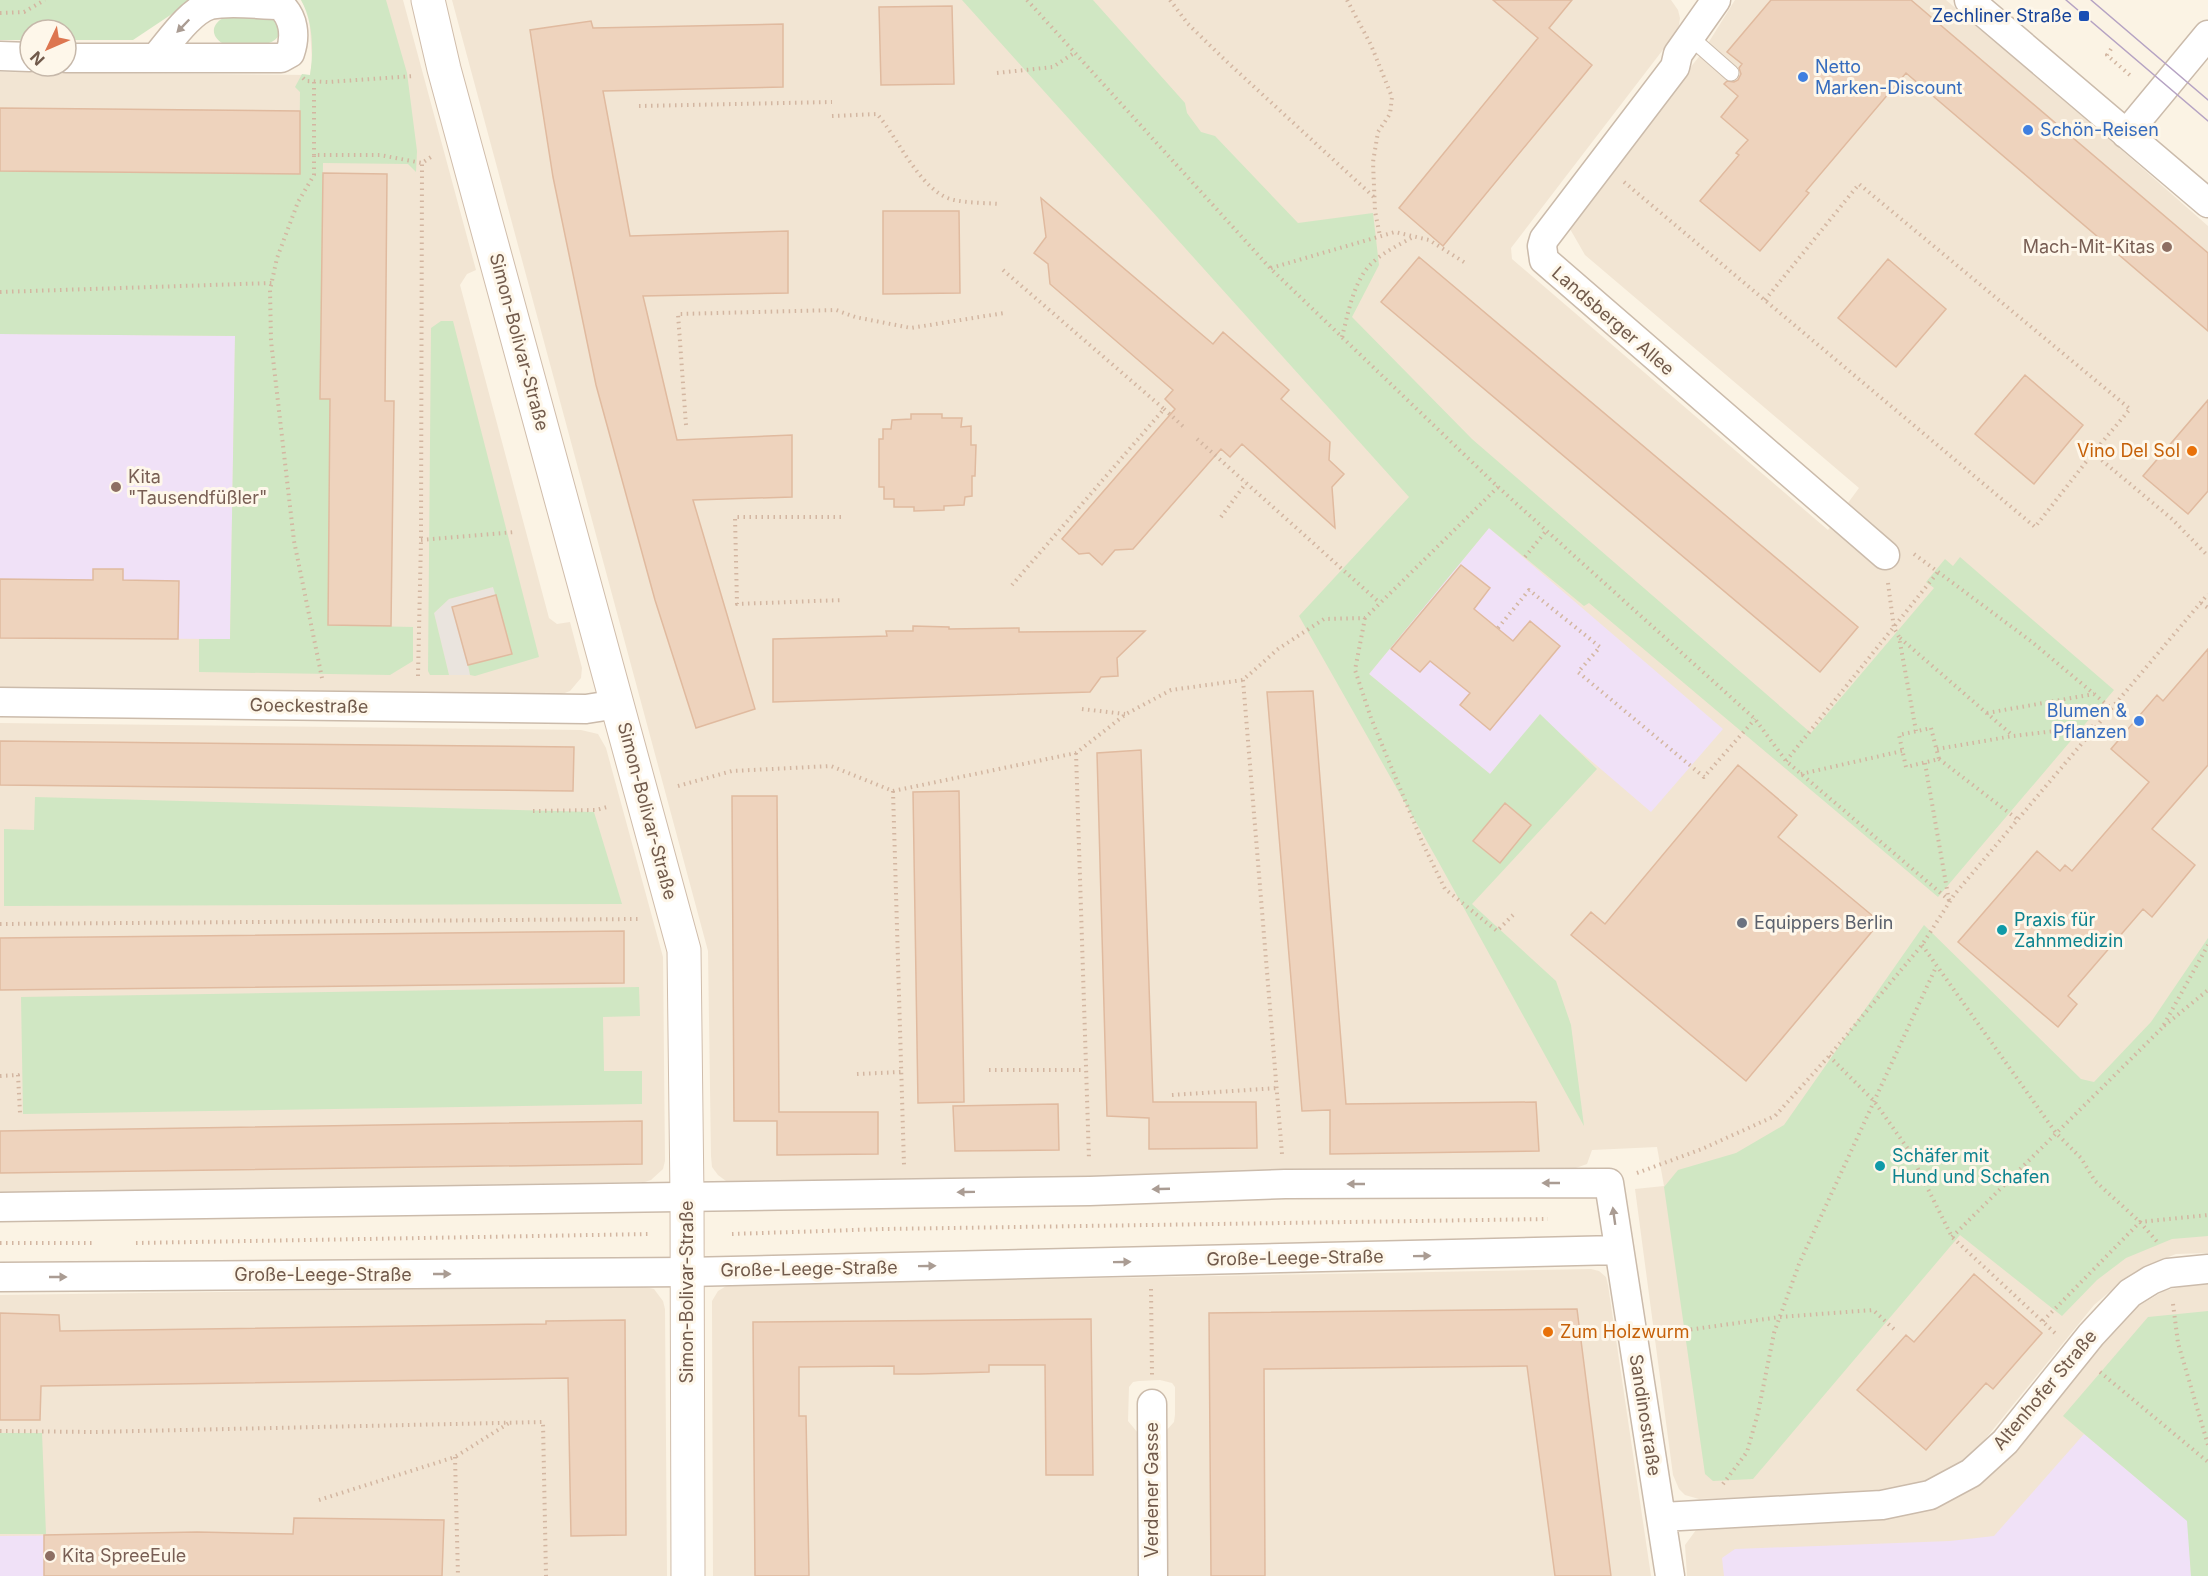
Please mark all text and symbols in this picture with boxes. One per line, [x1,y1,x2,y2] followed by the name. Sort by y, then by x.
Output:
[1932,5,2072,26] place label: Zechliner Straße
[2077,9,2091,23] marker: Zechliner Straße
[18,18,78,78] north arrow
[176,19,190,33] one-way arrow
[26,47,49,70] text: N
[1815,56,1963,98] place label: Netto Marken-Discount
[1796,70,1810,84] marker: Netto Marken-Discount
[2040,119,2159,140] place label: Schön-Reisen
[2021,123,2035,137] marker: Schön-Reisen
[2023,236,2155,257] place label: Mach-Mit-Kitas
[2160,240,2174,254] marker: Mach-Mit-Kitas
[486,251,553,433] street label: Simon-Bolivar-Straße
[1548,262,1679,379] street label: Landsberger Allee
[2077,440,2180,461] place label: Vino Del Sol
[2185,444,2199,458] marker: Vino Del Sol
[128,466,268,508] place label: Kita "Tausendfüßler"
[109,480,123,494] marker: Kita "Tausendfüßler"
[249,694,369,717] street label: Goeckestraße
[2047,700,2127,742] place label: Blumen & Pflanzen
[2132,714,2146,728] marker: Blumen & Pflanzen
[614,720,681,902] street label: Simon-Bolivar-Straße
[2014,909,2123,951] place label: Praxis für Zahnmedizin
[1754,912,1893,933] place label: Equippers Berlin
[1735,916,1749,930] marker: Equippers Berlin
[1995,923,2009,937] marker: Praxis für Zahnmedizin
[1892,1145,2050,1187] place label: Schäfer mit Hund und Schafen
[1873,1159,1887,1173] marker: Schäfer mit Hund und Schafen
[1541,1178,1560,1188] one-way arrow
[1346,1179,1365,1189] one-way arrow
[1151,1184,1170,1193] one-way arrow
[957,1188,976,1197] one-way arrow
[676,1200,697,1384] street label: Simon-Bolivar-Straße
[1609,1207,1619,1226] one-way arrow
[1206,1245,1384,1270] street label: Große-Leege-Straße
[1413,1251,1432,1260] one-way arrow
[720,1256,898,1281] street label: Große-Leege-Straße
[1113,1257,1132,1267] one-way arrow
[918,1262,937,1271] one-way arrow
[234,1264,412,1285] street label: Große-Leege-Straße
[433,1269,452,1279] one-way arrow
[49,1272,68,1282] one-way arrow
[1560,1321,1689,1342] place label: Zum Holzwurm
[1541,1325,1555,1339] marker: Zum Holzwurm
[1988,1326,2101,1454] street label: Altenhofer Straße
[1626,1353,1665,1477] street label: Sandinostraße
[1141,1422,1162,1558] street label: Verdener Gasse
[62,1545,186,1566] place label: Kita SpreeEule
[43,1549,57,1563] marker: Kita SpreeEule

